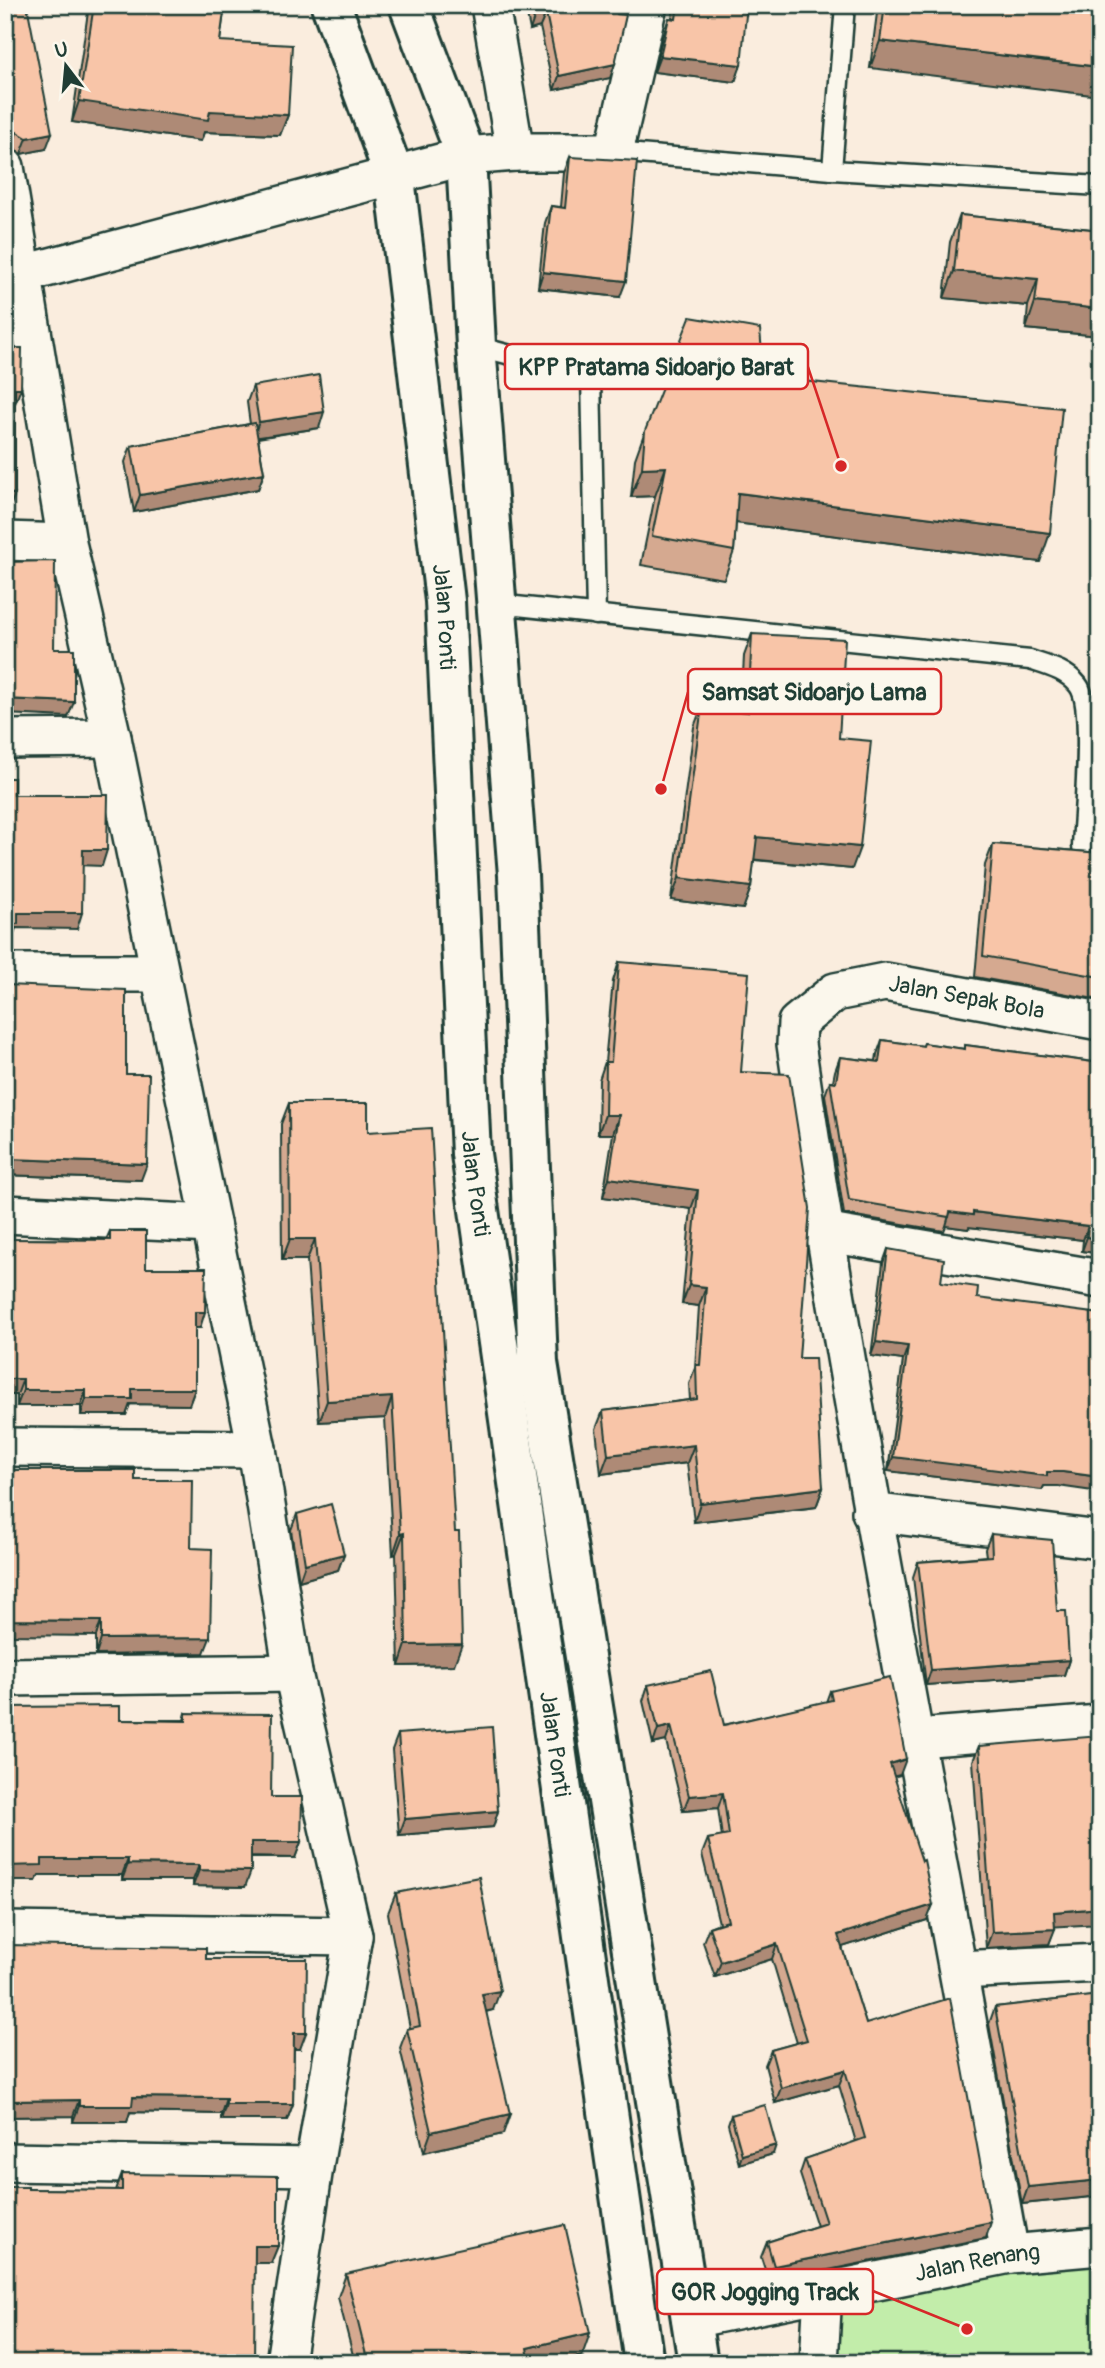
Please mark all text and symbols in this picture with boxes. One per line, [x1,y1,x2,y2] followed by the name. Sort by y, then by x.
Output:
[32,32,102,102] north arrow
[52,37,71,64] text: U
[505,344,808,389] callout: KPP Pratama Sidoarjo Barat
[518,353,795,382] text: KPP Pratama Sidoarjo Barat
[426,562,463,670] street label: Jalan Ponti
[688,669,941,714] callout: Samsat Sidoarjo Lama
[701,678,927,707] text: Samsat Sidoarjo Lama
[887,968,1047,1025] street label: Jalan Sepak Bola
[455,1130,497,1238] street label: Jalan Ponti
[534,1689,577,1799] street label: Jalan Ponti
[912,2237,1041,2288] street label: Jalan Renang
[657,2269,873,2314] callout: GOR Jogging Track
[671,2278,860,2307] text: GOR Jogging Track

